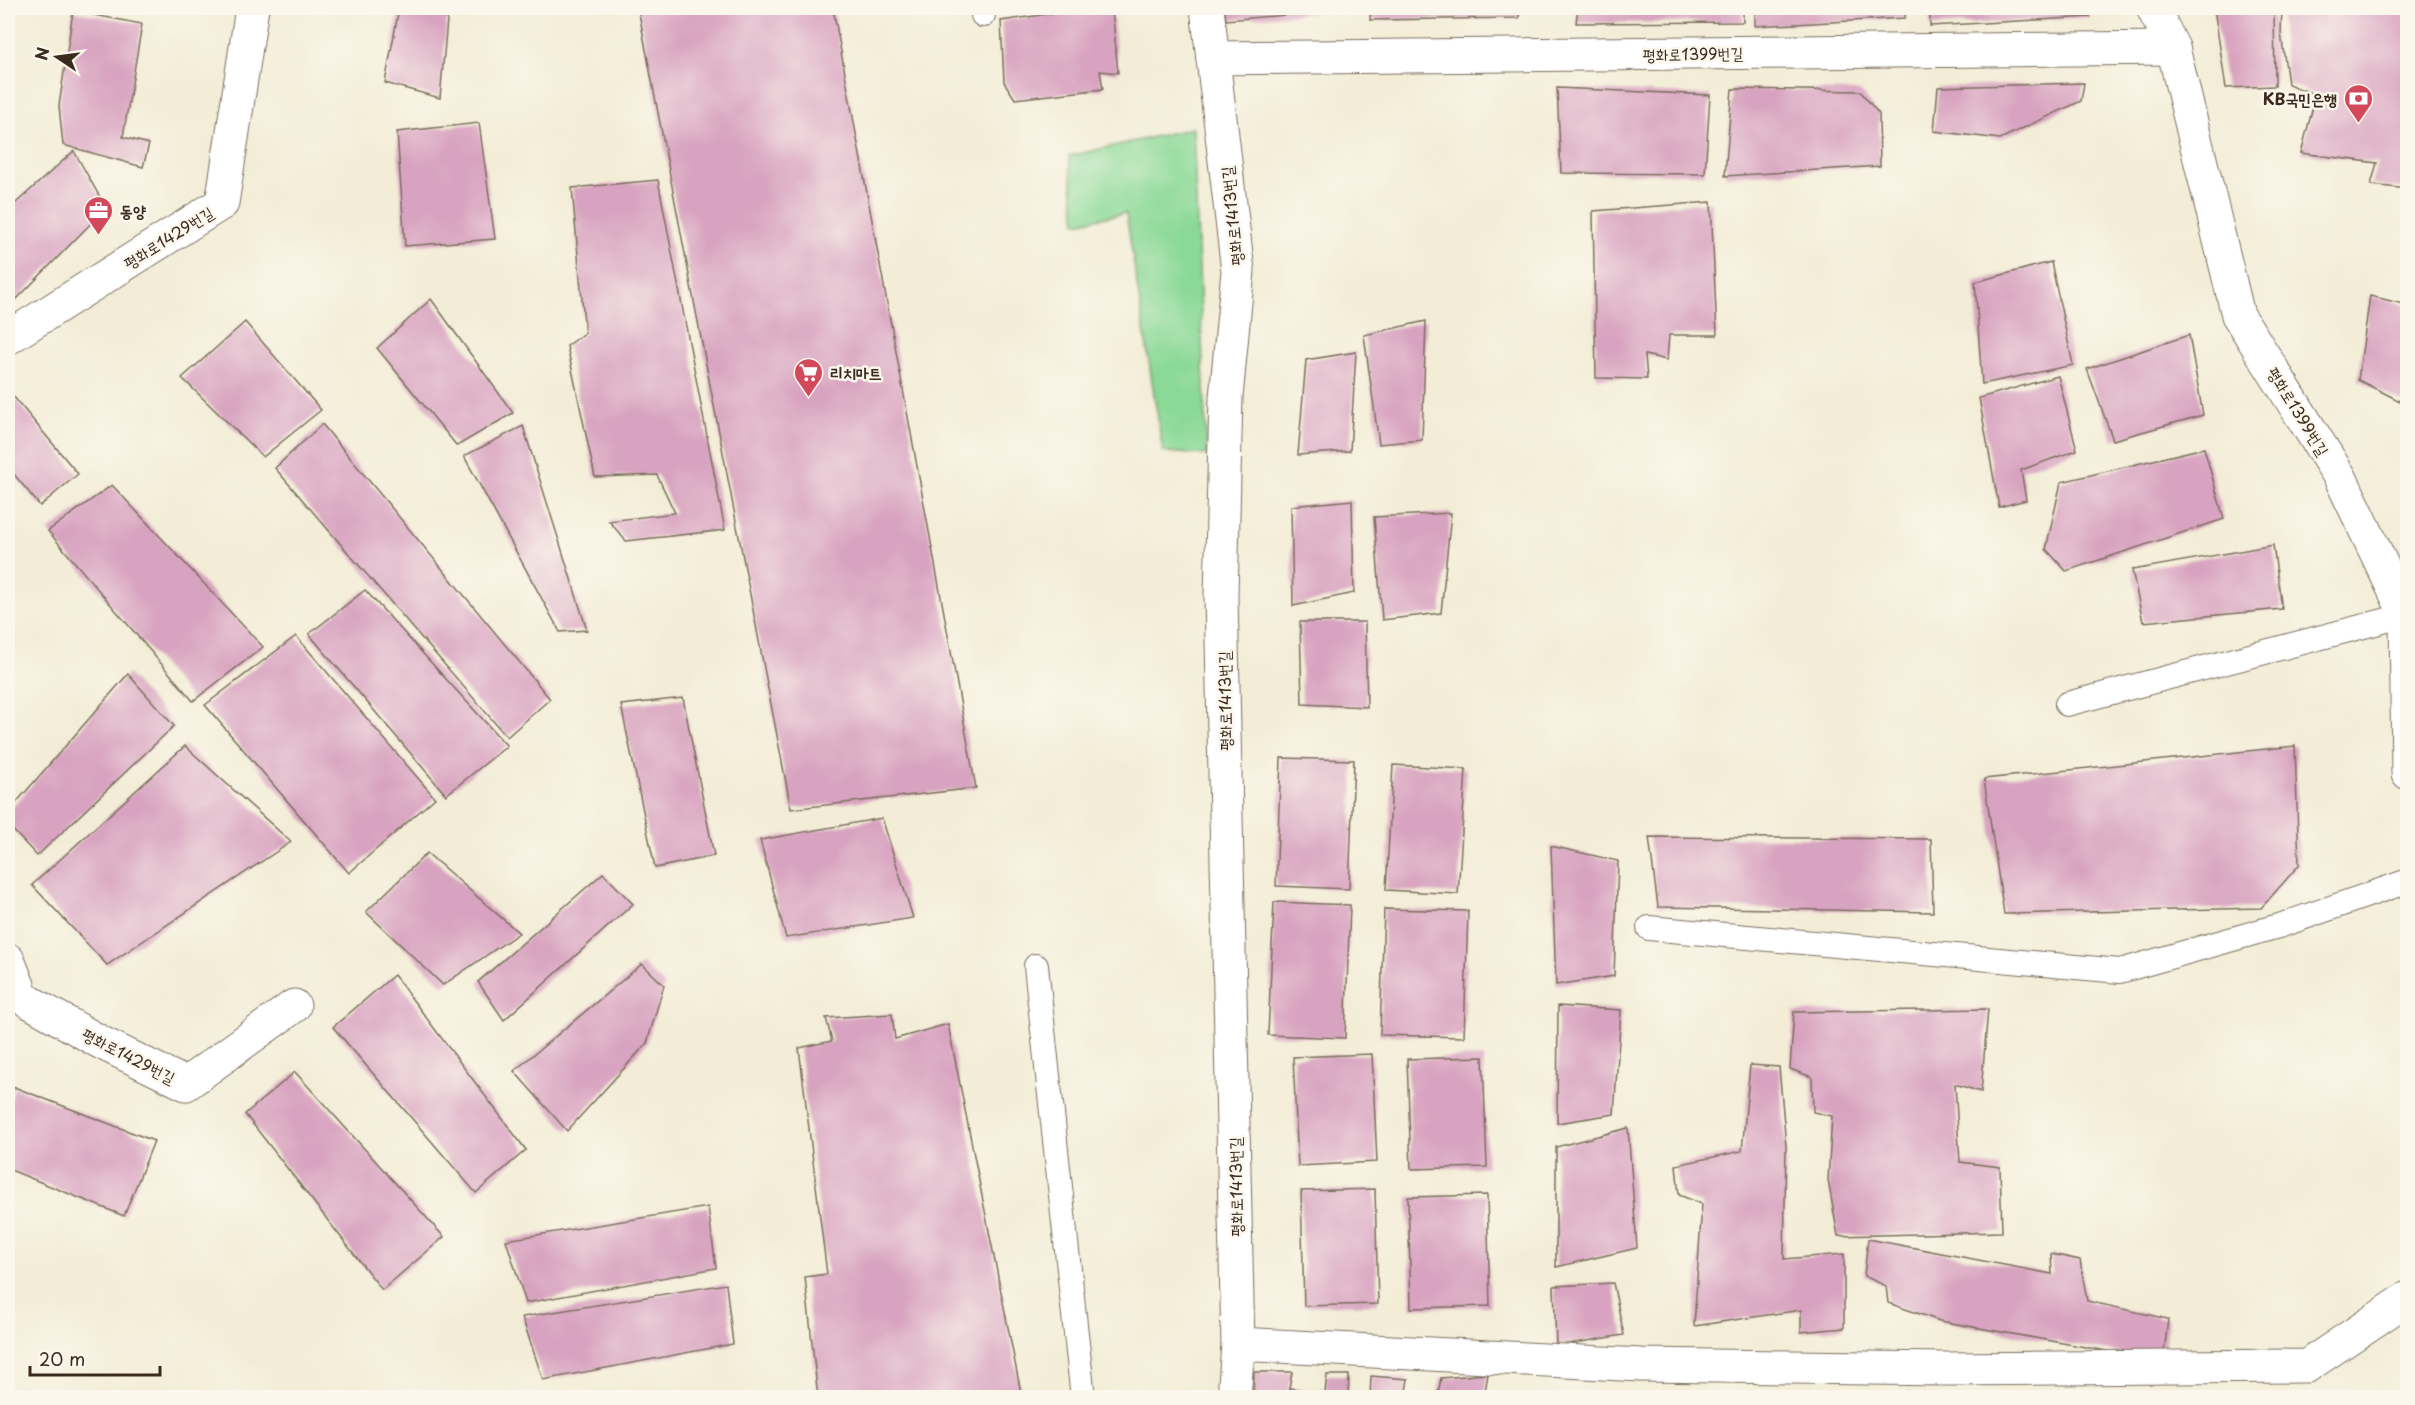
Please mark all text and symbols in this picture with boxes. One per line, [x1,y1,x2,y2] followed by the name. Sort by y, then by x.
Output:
[27,27,87,87] north arrow
[1643,40,1744,66] street label: 평화로1399번길
[28,45,55,62] text: N
[2342,82,2374,124] bank icon: KB국민은행
[2263,86,2337,110] place label: KB국민은행
[1214,165,1248,267] street label: 평화로1413번길
[83,194,115,236] office icon: 동양
[120,198,146,222] place label: 동양
[118,200,218,274] street label: 평화로1429번길
[793,356,825,398] supermarket icon: 리치마트
[830,360,882,384] place label: 리치마트
[2262,362,2336,460] street label: 평화로1399번길
[1211,651,1237,751] street label: 평화로1413번길
[78,1021,180,1089] street label: 평화로1429번길
[1222,1137,1248,1237] street label: 평화로1413번길
[30,1339,160,1377] scale bar
[39,1345,85,1372] text: 20 m

